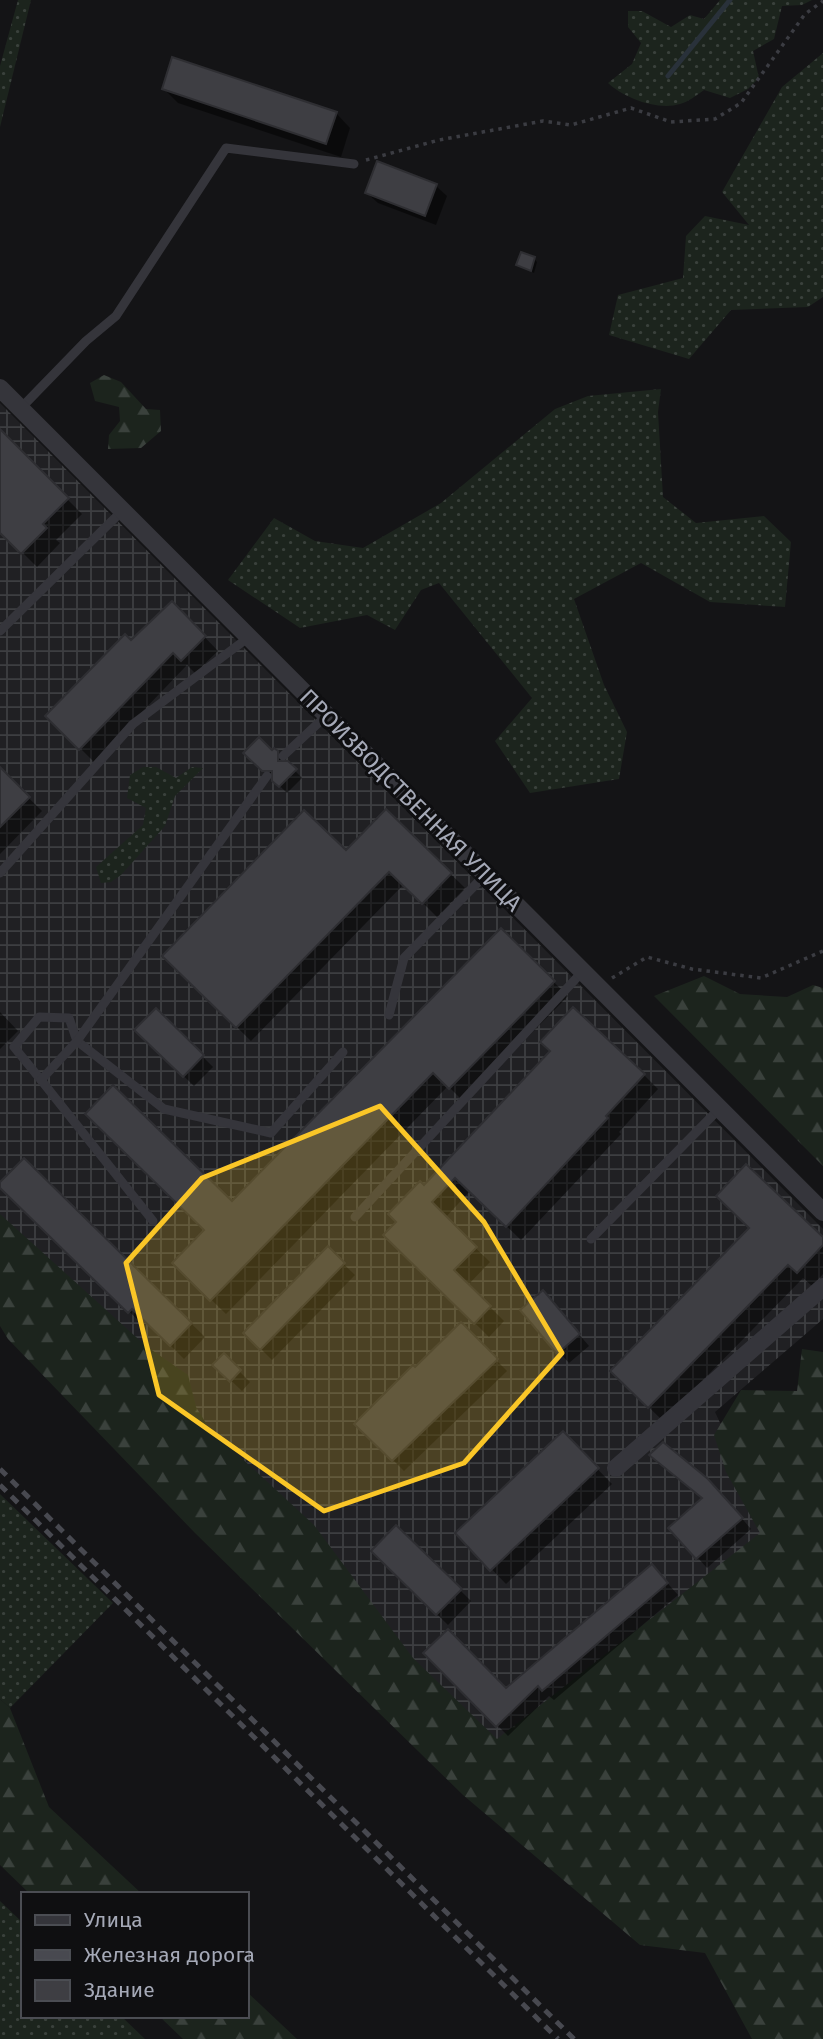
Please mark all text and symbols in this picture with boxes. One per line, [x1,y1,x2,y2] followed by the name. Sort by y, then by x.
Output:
[294,683,529,918] street label: ПРОИЗВОДСТВЕННАЯ УЛИЦА
[21,1892,248,2018] legend
[84,1907,143,1933] text: Улица
[84,1942,255,1968] text: Железная дорога
[84,1977,155,2003] text: Здание

